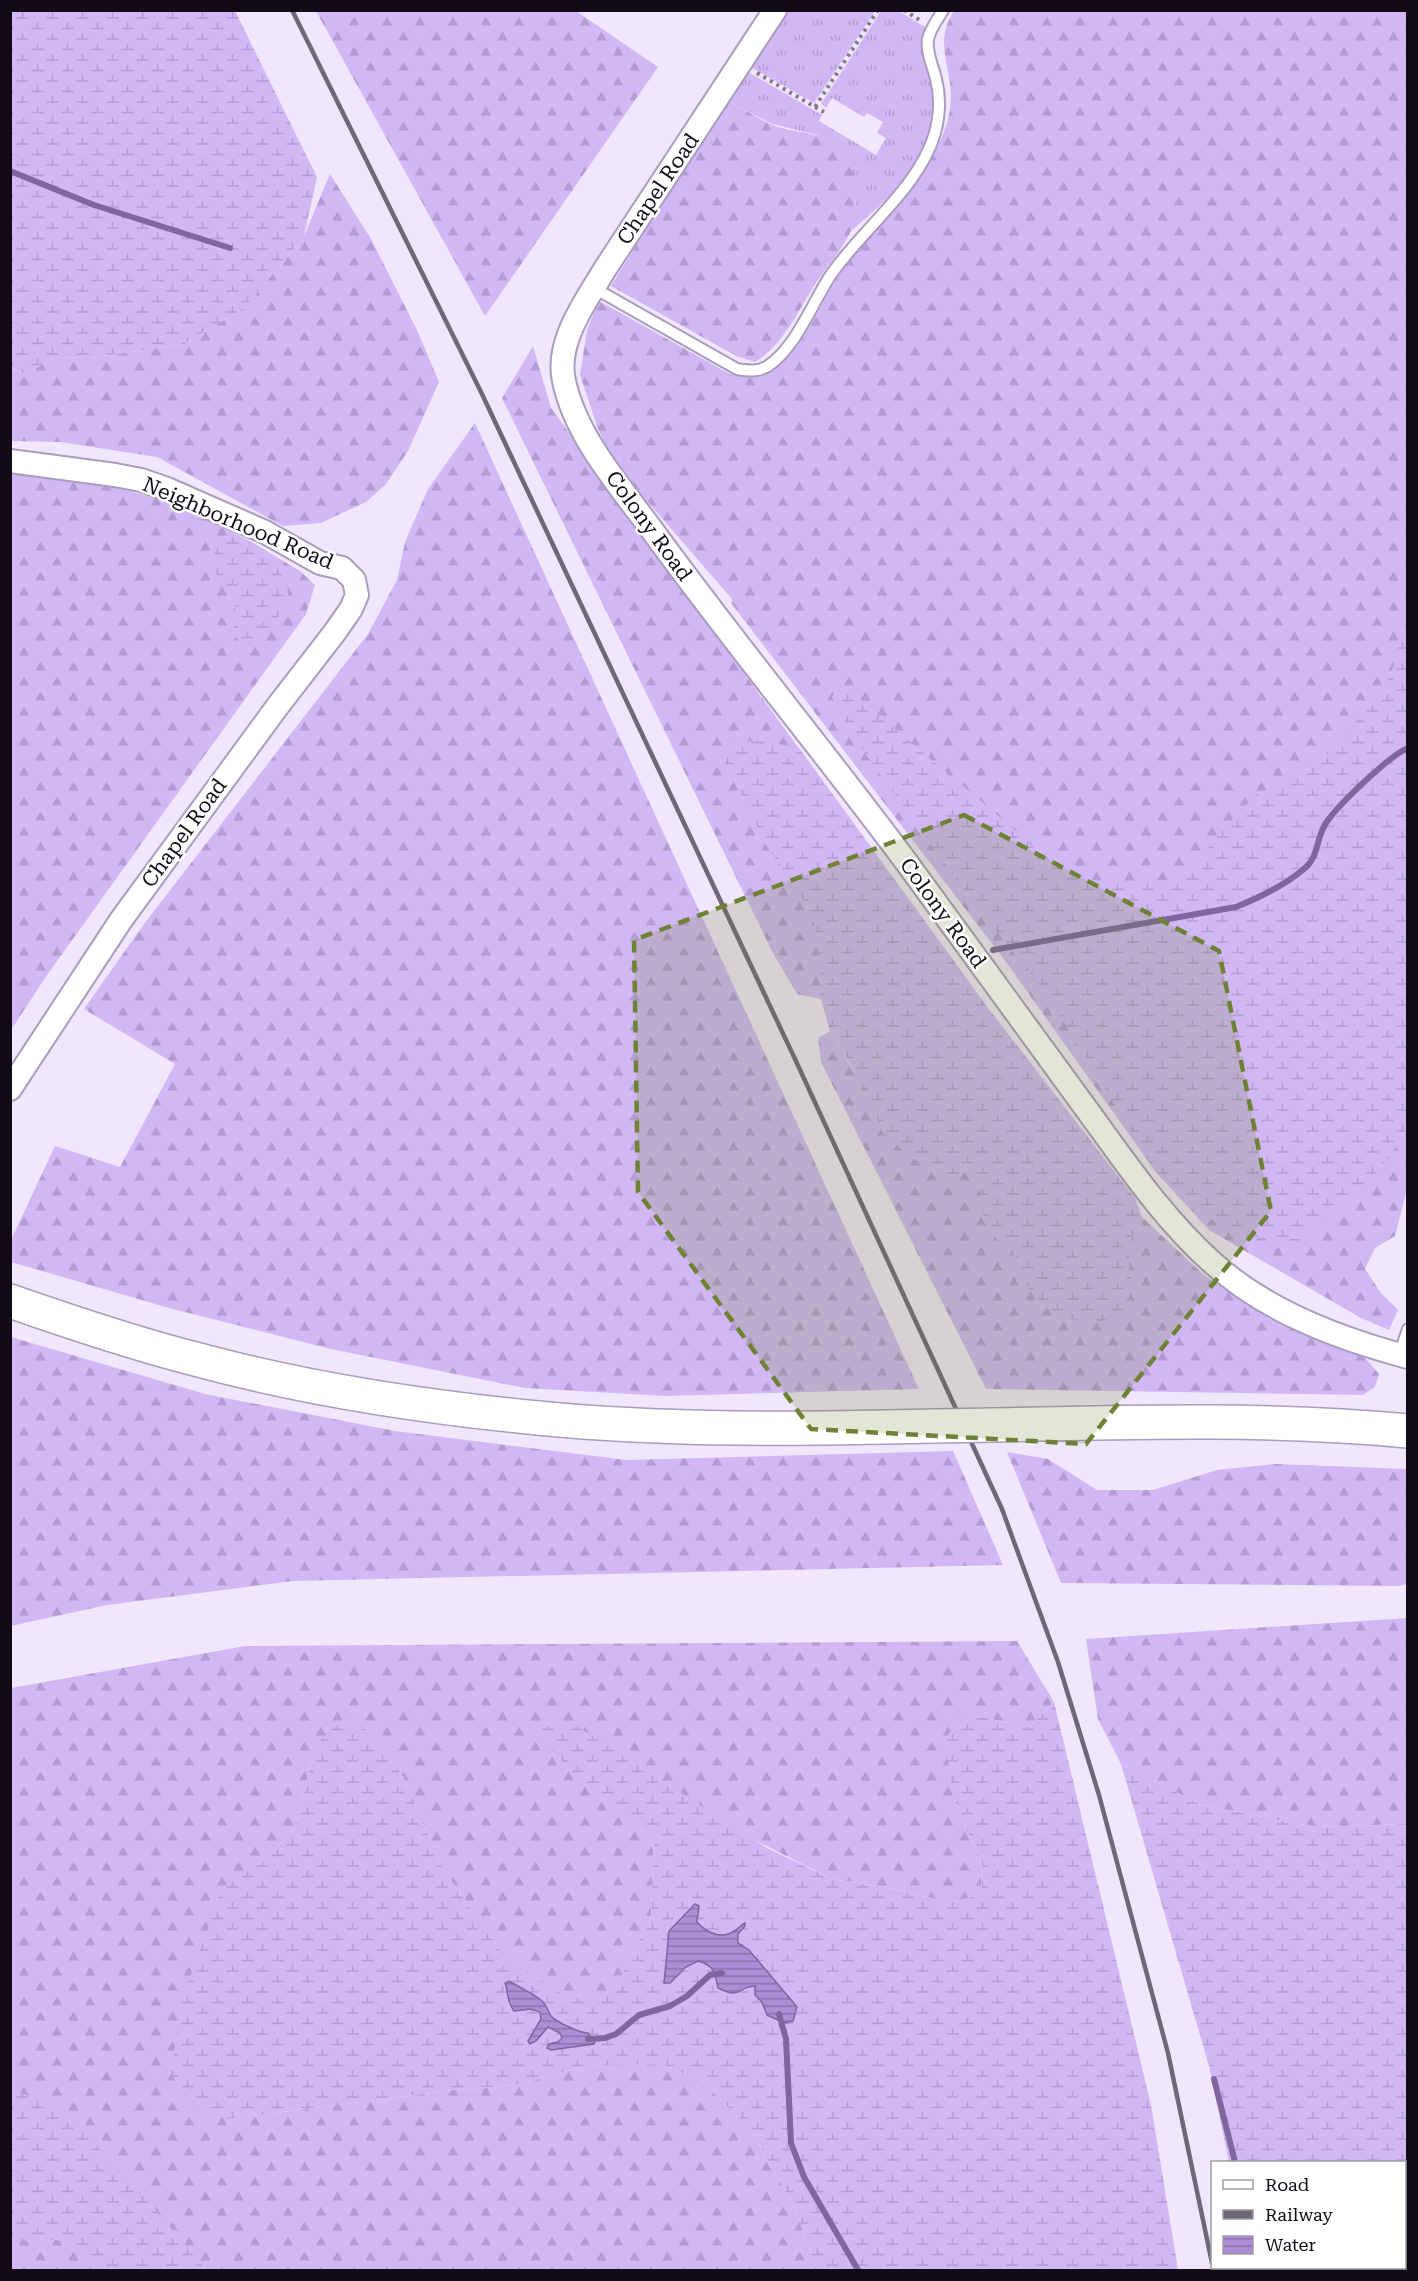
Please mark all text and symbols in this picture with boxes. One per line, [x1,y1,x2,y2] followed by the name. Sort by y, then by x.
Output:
[612,129,704,249] street label: Chapel Road
[601,466,697,586] street label: Colony Road
[139,472,337,574] street label: Neighborhood Road
[137,774,232,892] street label: Chapel Road
[895,853,991,973] street label: Colony Road
[1211,2161,1406,2269] legend
[1265,2174,1310,2195] text: Road
[1265,2204,1333,2225] text: Railway
[1265,2234,1316,2255] text: Water

